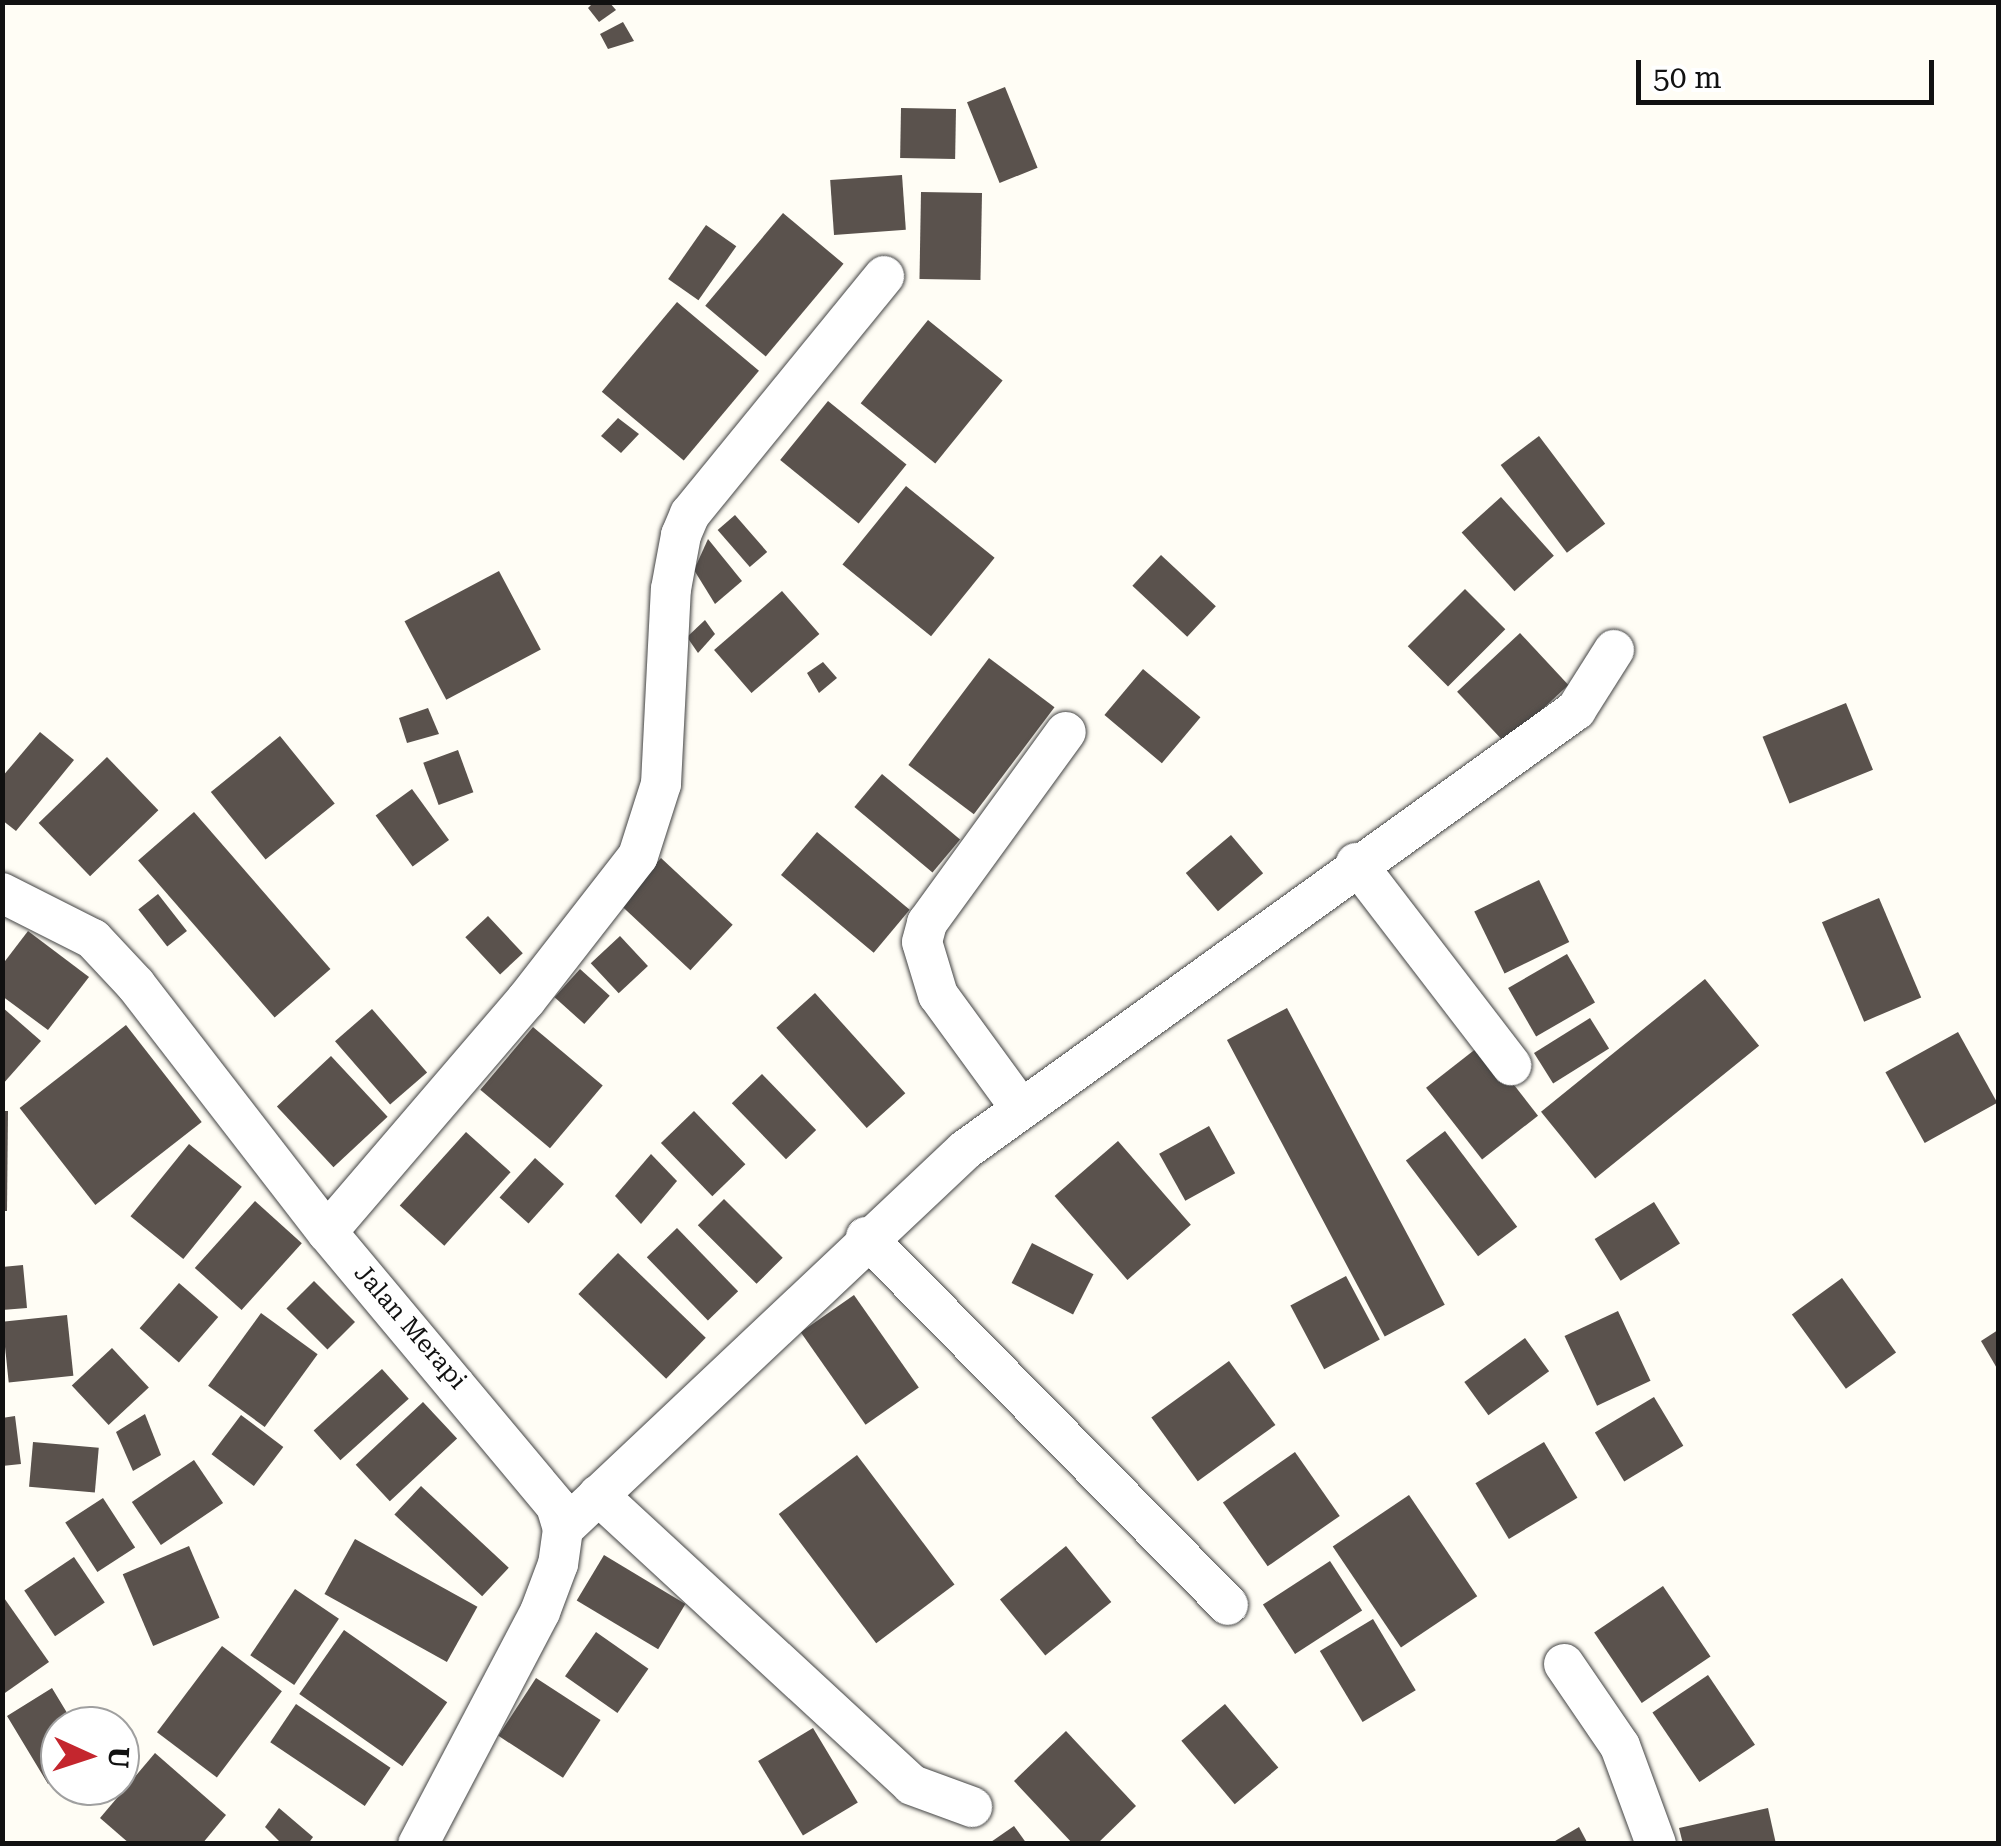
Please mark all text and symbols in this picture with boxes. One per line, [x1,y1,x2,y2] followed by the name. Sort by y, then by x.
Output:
[1641,40,1938,102] scale bar
[1653,60,1722,95] text: 50 m
[348,1258,472,1396] street label: Jalan Merapi
[40,1706,140,1806] north arrow
[101,1746,136,1769] text: U

